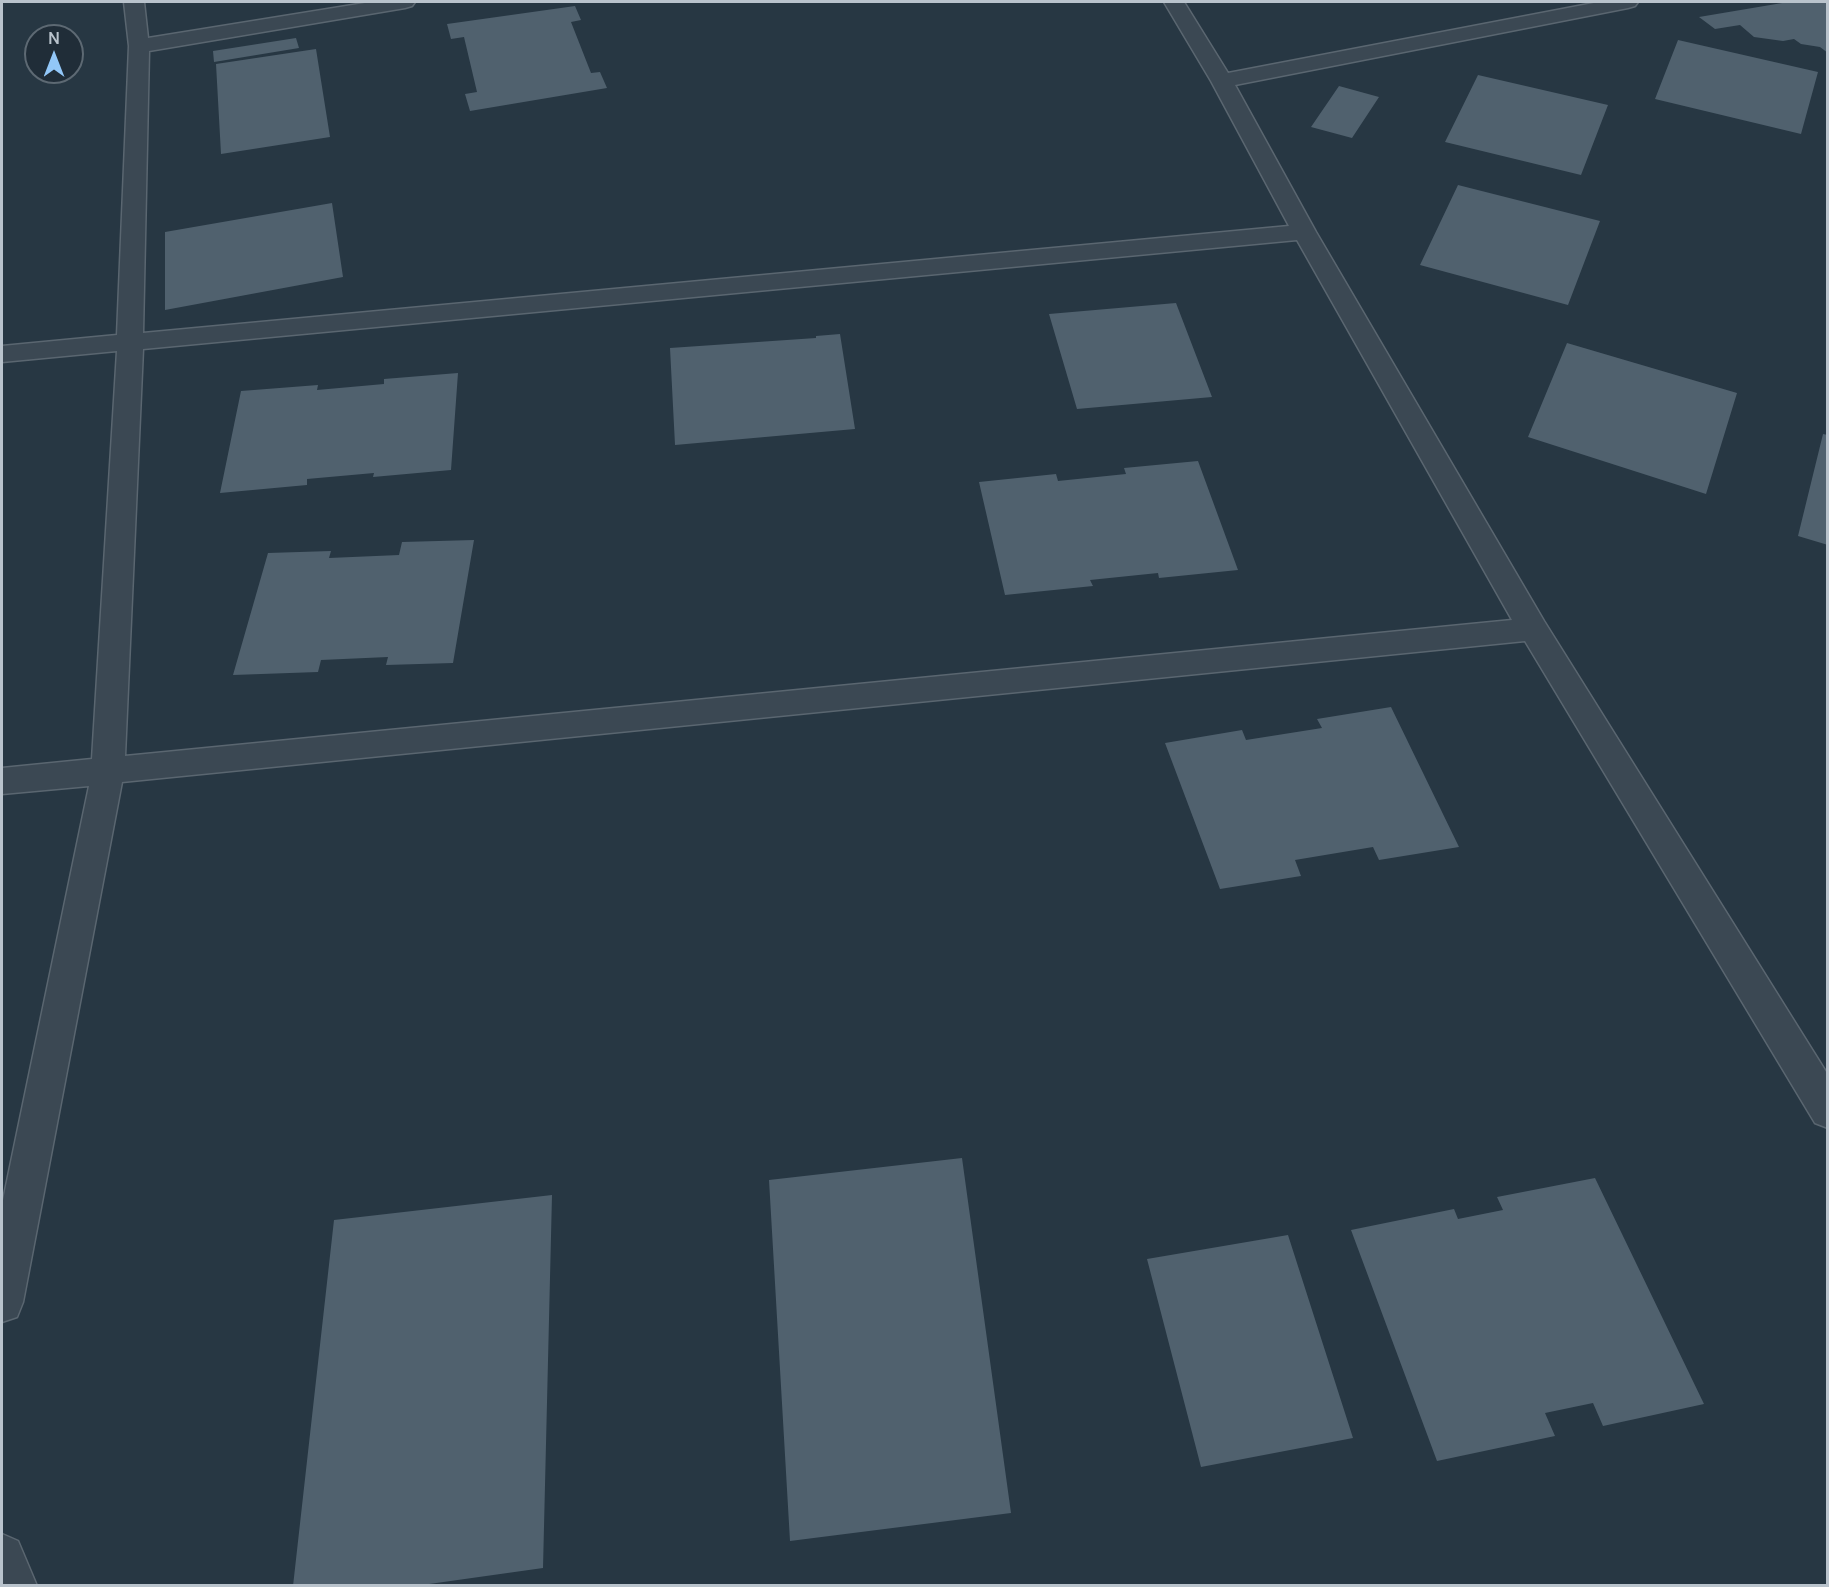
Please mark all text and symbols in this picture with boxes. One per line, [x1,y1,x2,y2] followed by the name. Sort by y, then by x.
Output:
[24,24,84,84] north arrow
[48,27,60,49] text: N

